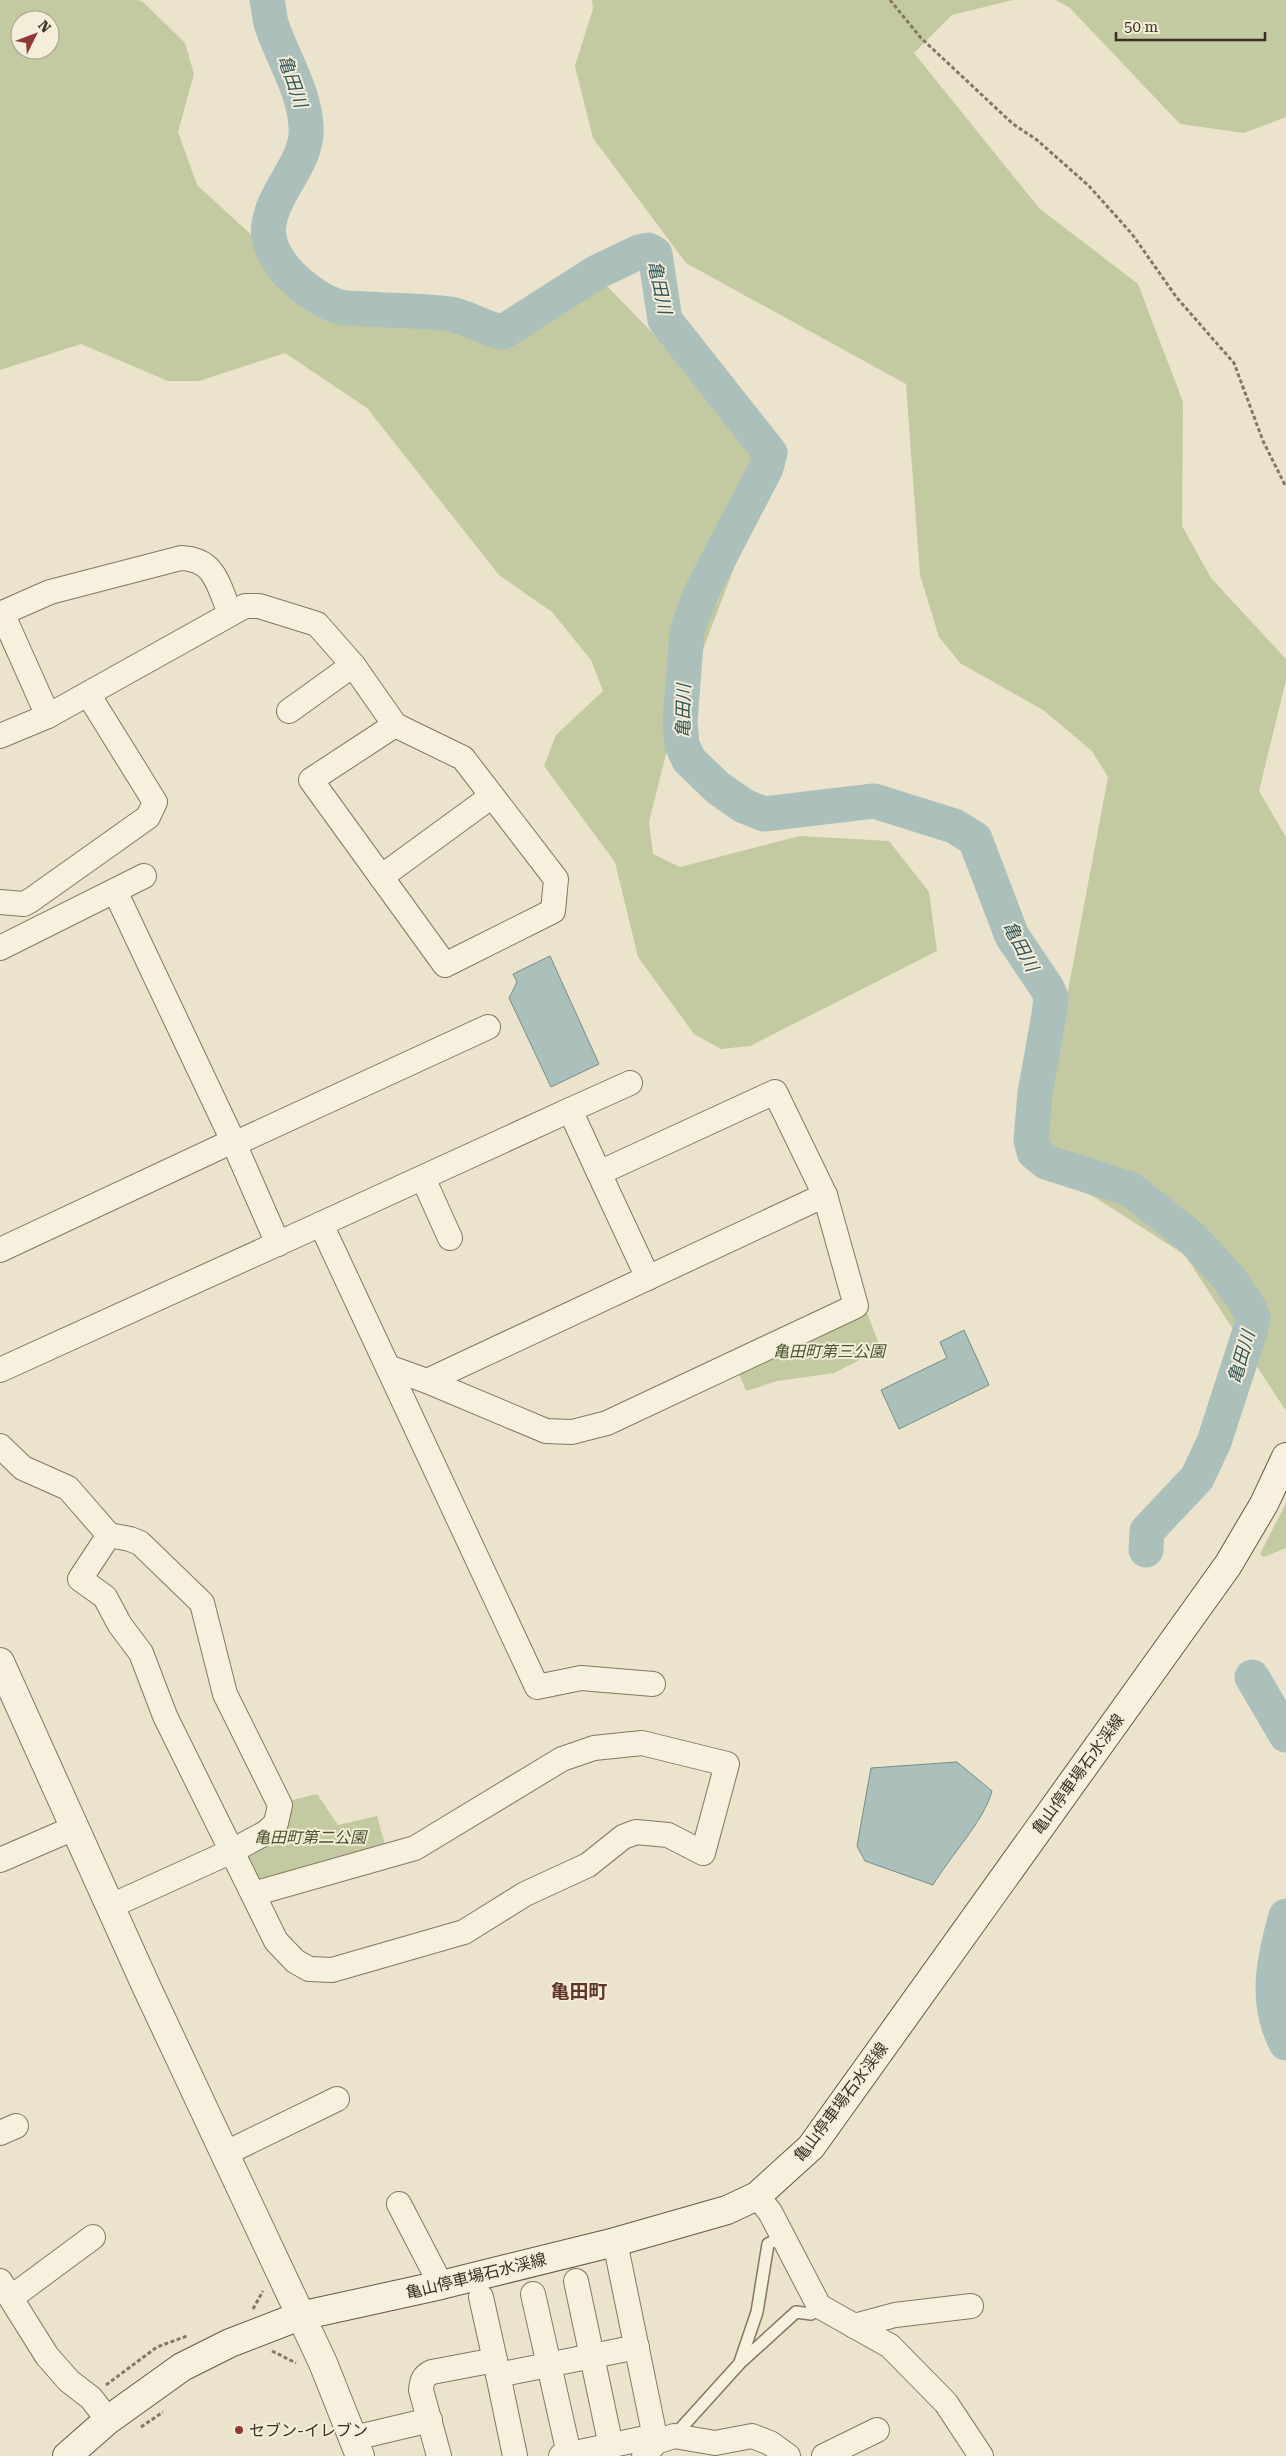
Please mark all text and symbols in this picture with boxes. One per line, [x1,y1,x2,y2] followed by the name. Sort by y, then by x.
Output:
[10,10,60,60] north arrow
[1116,10,1265,42] scale bar
[35,17,54,36] text: N
[1124,18,1159,36] text: 50 m
[274,52,312,112] water label: 亀田川
[644,258,676,318] water label: 亀田川
[672,682,694,738] water label: 亀田川
[999,917,1044,977] water label: 亀田川
[1223,1326,1259,1386] water label: 亀田川
[773,1342,887,1361] park label: 亀田町第三公園
[1028,1710,1128,1838] street label: 亀山停車場石水渓線
[254,1828,368,1847] park label: 亀田町第二公園
[550,1980,608,2003] district label: 亀田町
[790,2039,892,2165] street label: 亀山停車場石水渓線
[404,2249,548,2303] street label: 亀山停車場石水渓線
[249,2421,368,2440] place label: セブン-イレブン
[233,2424,245,2436] marker: セブン-イレブン

